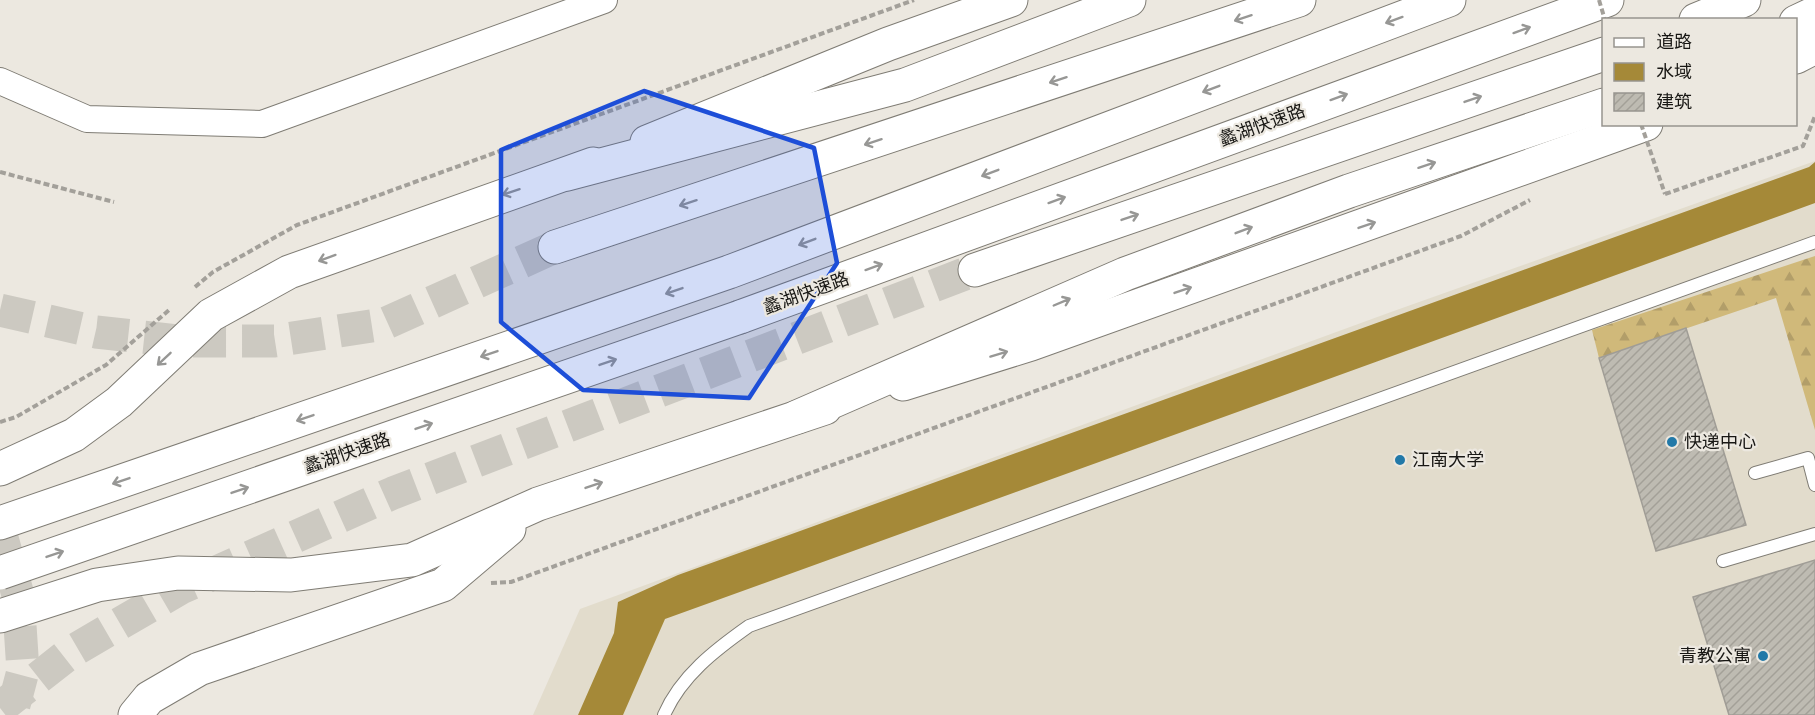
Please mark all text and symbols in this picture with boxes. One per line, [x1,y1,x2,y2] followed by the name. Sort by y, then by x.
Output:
[1234,14,1253,25] one-way arrow
[1385,16,1404,27] one-way arrow
[1602,18,1797,126] legend
[1512,24,1531,35] one-way arrow
[1656,29,1692,54] text: 道路
[1656,59,1692,84] text: 水域
[1049,75,1068,86] one-way arrow
[1203,85,1221,96] one-way arrow
[1656,89,1692,114] text: 建筑
[1329,90,1348,101] one-way arrow
[1463,92,1482,103] one-way arrow
[1215,97,1308,152] street label: 蠡湖快速路
[864,137,883,148] one-way arrow
[1417,159,1436,170] one-way arrow
[981,169,1000,180] one-way arrow
[502,188,521,199] one-way arrow
[1047,194,1066,205] one-way arrow
[679,198,698,209] one-way arrow
[1120,210,1139,221] one-way arrow
[1357,218,1376,229] one-way arrow
[1234,224,1252,235] one-way arrow
[799,238,817,249] one-way arrow
[319,253,337,264] one-way arrow
[864,261,883,272] one-way arrow
[759,265,852,320] street label: 蠡湖快速路
[1173,283,1192,294] one-way arrow
[665,286,684,297] one-way arrow
[1053,295,1071,307] one-way arrow
[989,347,1008,358] one-way arrow
[480,350,499,361] one-way arrow
[156,352,171,367] one-way arrow
[598,356,617,367] one-way arrow
[296,413,315,424] one-way arrow
[414,420,433,431] one-way arrow
[300,426,393,479] street label: 蠡湖快速路
[1684,429,1756,454] place label: 快递中心
[1665,435,1679,449] marker: 快递中心
[1412,447,1484,472] place label: 江南大学
[1393,453,1407,467] marker: 江南大学
[112,477,130,488] one-way arrow
[584,479,603,490] one-way arrow
[230,484,248,495] one-way arrow
[45,548,64,559] one-way arrow
[1679,643,1751,668] place label: 青教公寓
[1756,649,1770,663] marker: 青教公寓

